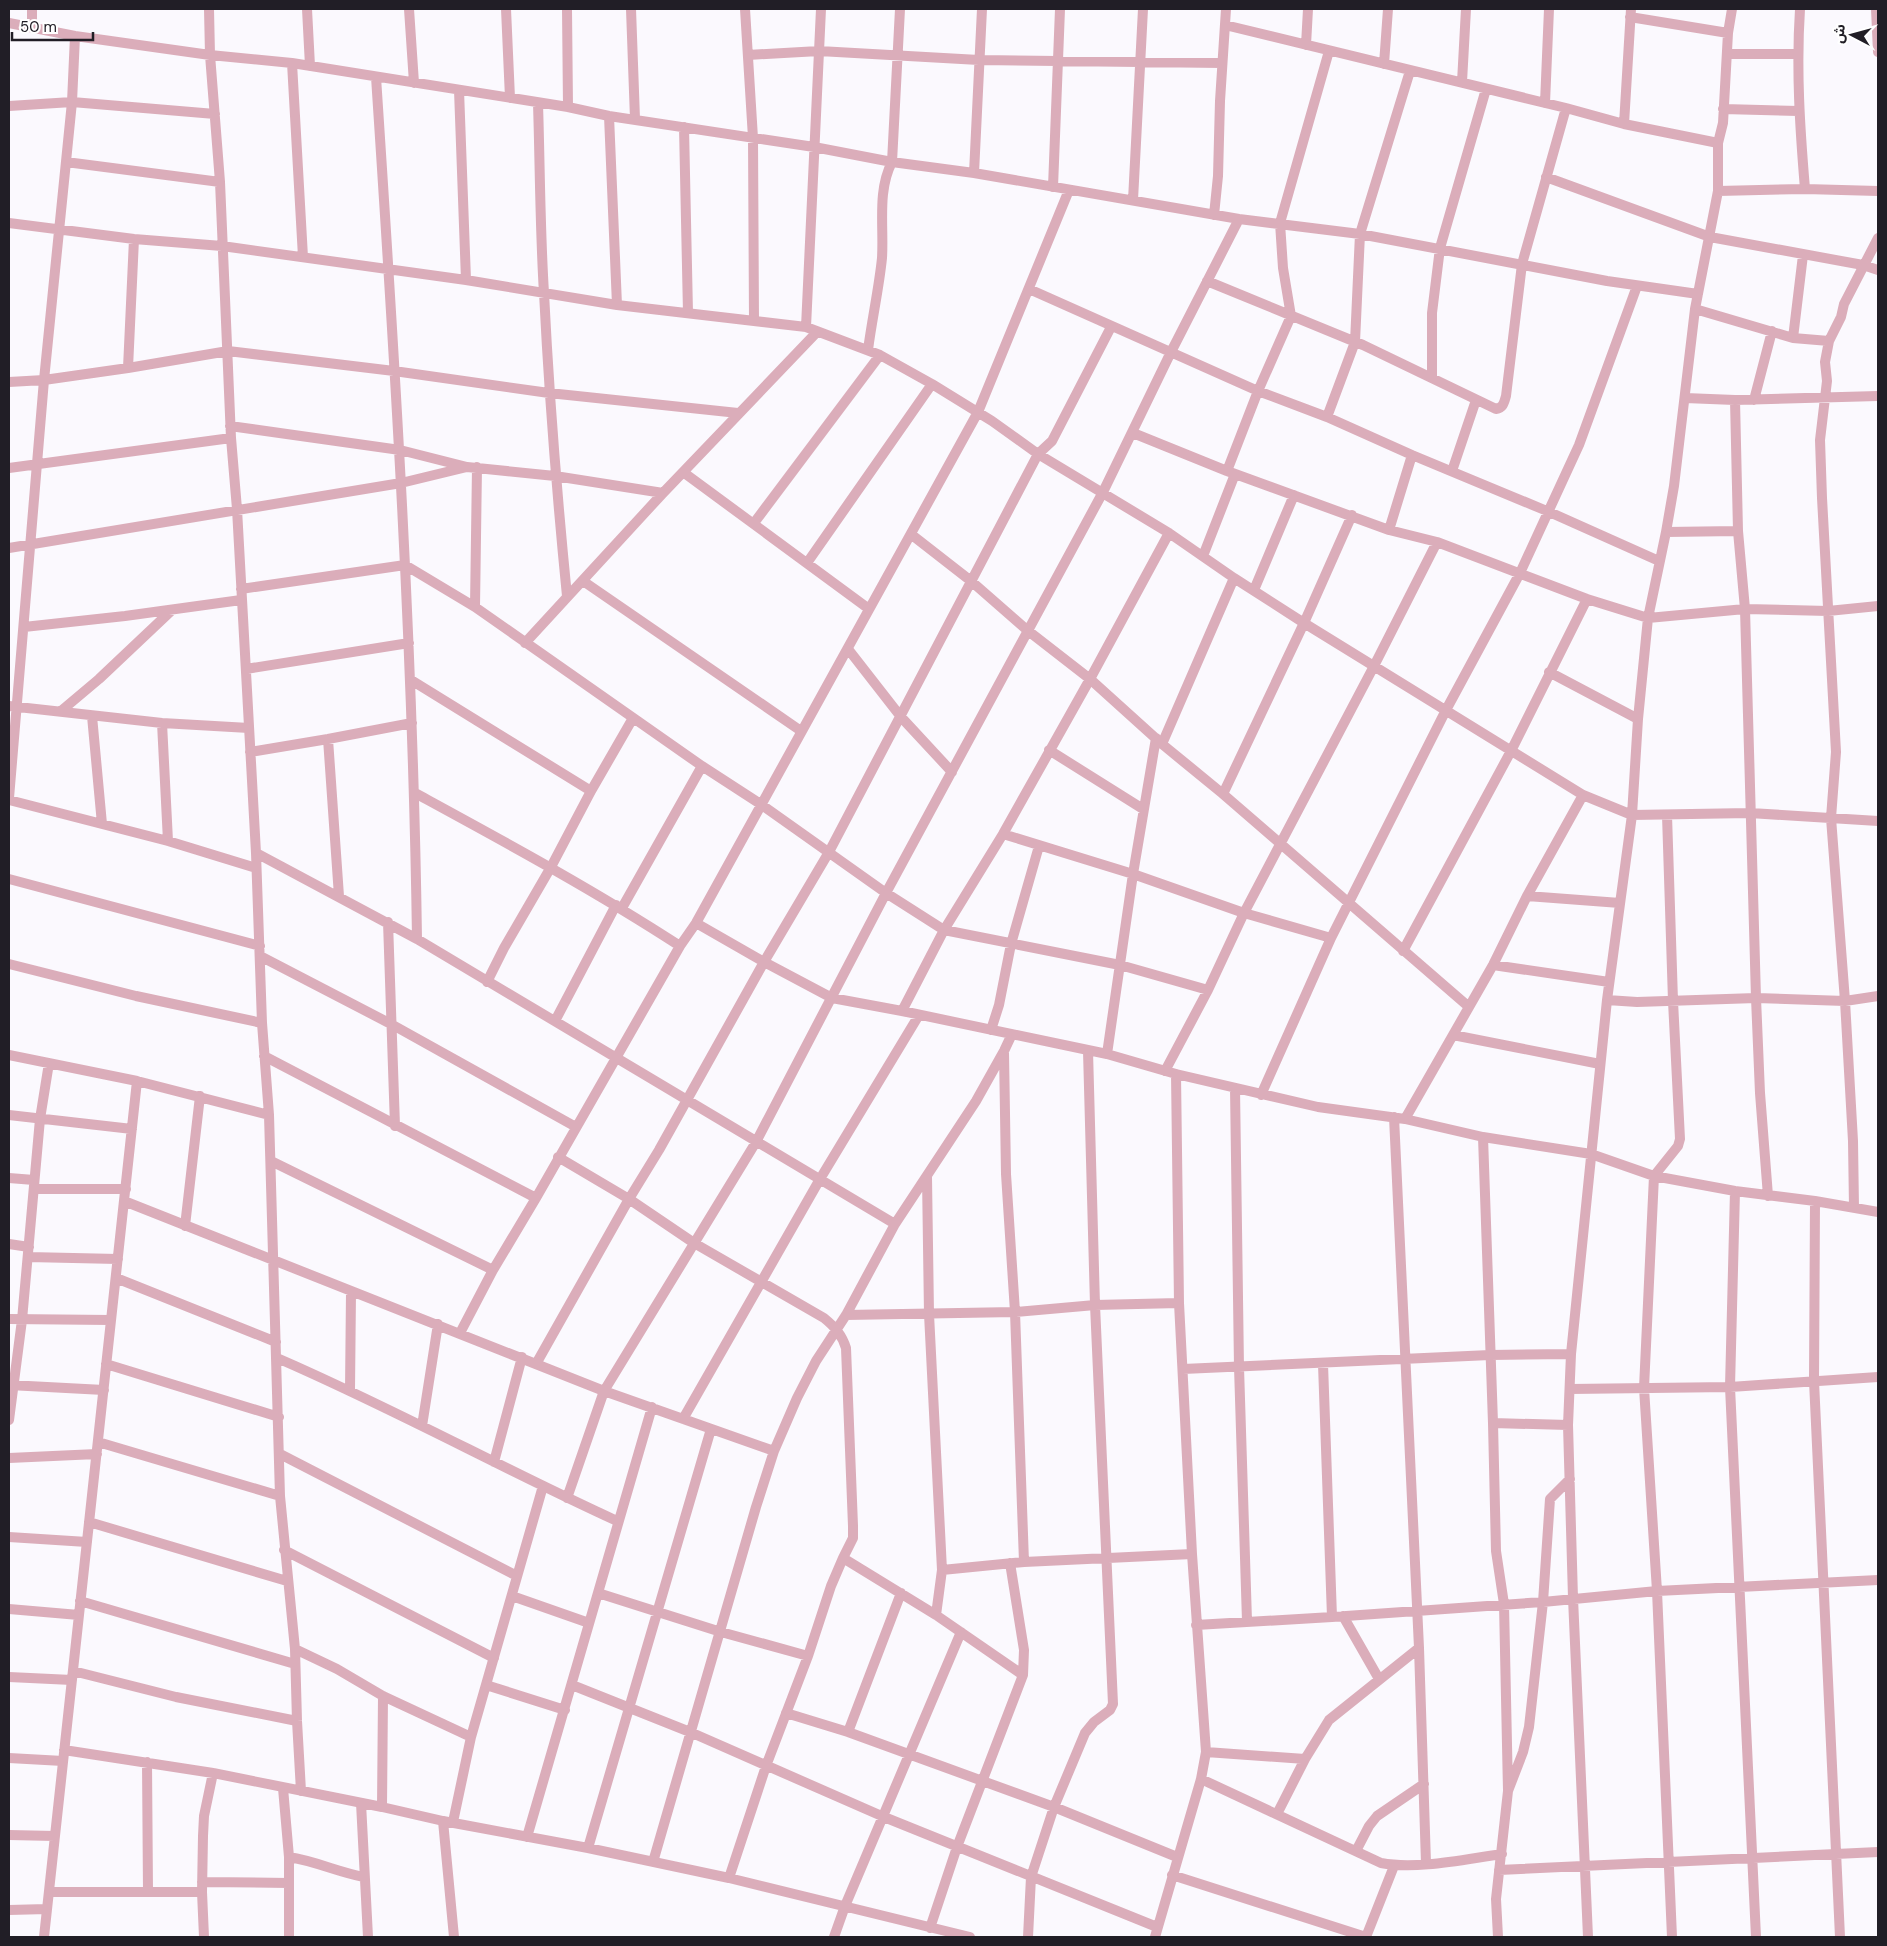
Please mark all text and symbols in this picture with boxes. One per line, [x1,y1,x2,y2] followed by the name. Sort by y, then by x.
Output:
[12,10,94,42] scale bar
[1827,10,1877,60] north arrow
[20,17,57,37] text: 50 m
[1829,23,1849,44] text: ش

